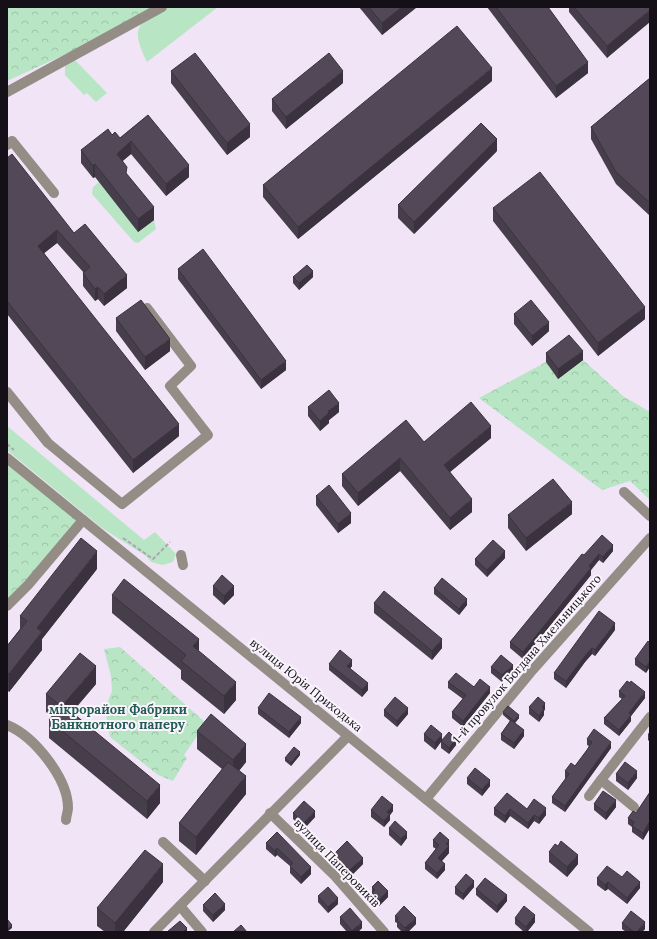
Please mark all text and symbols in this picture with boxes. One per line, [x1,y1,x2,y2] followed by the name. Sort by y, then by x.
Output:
[449,571,604,746] street label: 1-й провулок Богдана Хмельницького
[247,635,366,735] street label: вулиця Юрія Приходька
[49,701,187,733] district label: мікрорайон Фабрики Банкнотного паперу
[291,815,384,910] street label: вулиця Паперовиків

